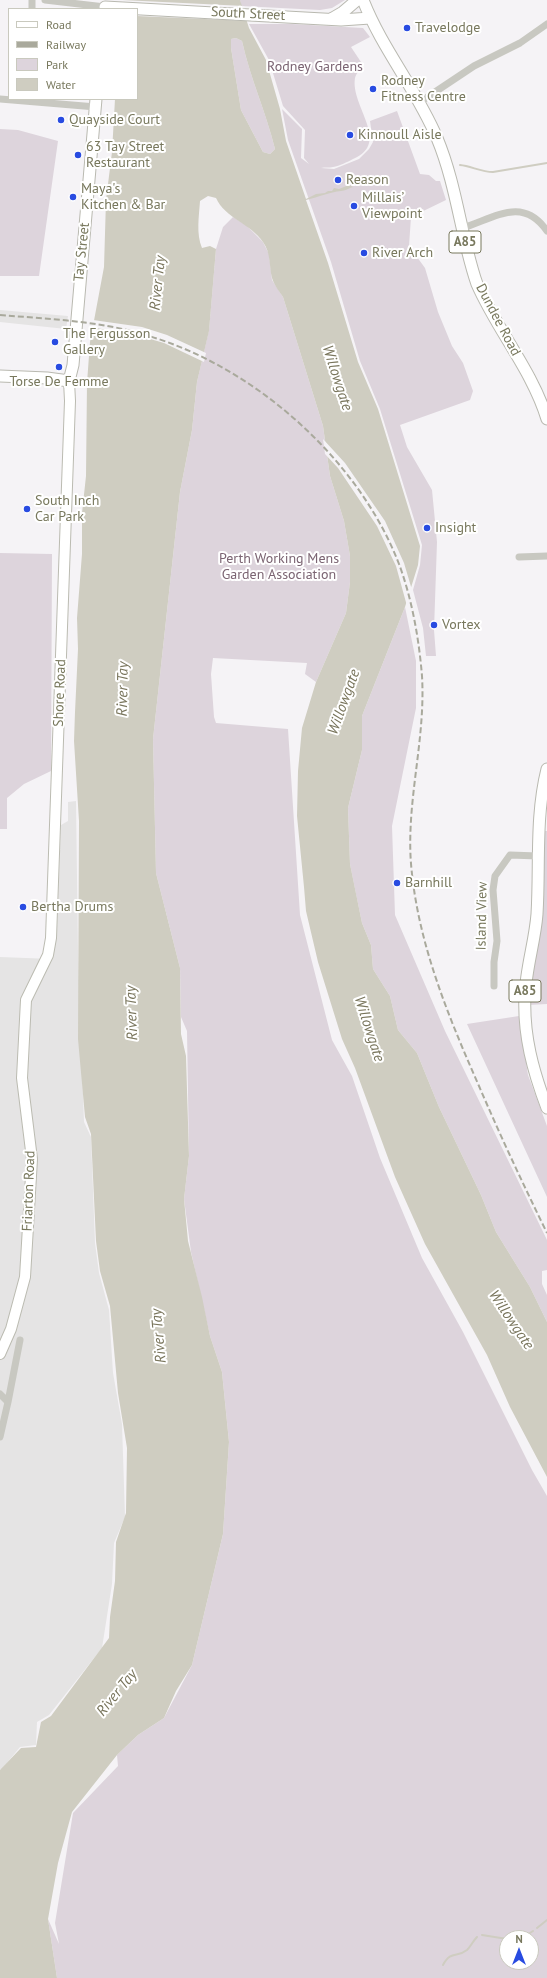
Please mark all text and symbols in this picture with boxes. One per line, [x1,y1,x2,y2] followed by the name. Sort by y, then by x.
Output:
[210,4,286,24] street label: South Street
[8,8,138,100] legend
[46,17,71,32] text: Road
[415,20,480,36] place label: Travelodge
[402,23,412,33] marker: Travelodge
[46,37,86,52] text: Railway
[46,57,68,72] text: Park
[267,59,363,75] park label: Rodney Gardens
[381,73,466,106] place label: Rodney Fitness Centre
[46,77,76,92] text: Water
[368,84,378,94] marker: Rodney Fitness Centre
[69,112,160,128] place label: Quayside Court
[56,115,66,125] marker: Quayside Court
[358,127,442,143] place label: Kinnoull Aisle
[345,130,355,140] marker: Kinnoull Aisle
[86,139,164,172] place label: 63 Tay Street Restaurant
[73,150,83,160] marker: 63 Tay Street Restaurant
[346,172,389,188] place label: Reason
[333,175,343,185] marker: Reason
[81,181,165,214] place label: Maya's Kitchen & Bar
[362,190,422,222] place label: Millais’ Viewpoint
[68,192,78,202] marker: Maya's Kitchen & Bar
[349,201,359,211] marker: Millais’ Viewpoint
[71,222,93,282] street label: Tay Street
[449,231,481,253] road number: A85
[372,245,433,261] place label: River Arch
[359,248,369,258] marker: River Arch
[146,255,170,311] water label: River Tay
[472,281,524,359] street label: Dundee Road
[63,326,150,358] place label: The Fergusson Gallery
[50,337,60,347] marker: The Fergusson Gallery
[318,343,356,413] water label: Willowgate
[54,362,64,372] marker: Torse De Femme
[9,374,109,390] place label: Torse De Femme
[35,493,99,526] place label: South Inch Car Park
[22,504,32,514] marker: South Inch Car Park
[435,520,476,536] place label: Insight
[422,523,432,533] marker: Insight
[219,551,339,584] park label: Perth Working Mens Garden Association
[442,617,480,633] place label: Vortex
[429,620,439,630] marker: Vortex
[50,659,70,727] street label: Shore Road
[114,662,132,716] water label: River Tay
[324,667,364,737] water label: Willowgate
[405,875,452,891] place label: Barnhill
[392,878,402,888] marker: Barnhill
[473,881,491,951] street label: Island View
[31,899,113,915] place label: Bertha Drums
[18,902,28,912] marker: Bertha Drums
[509,980,541,1002] road number: A85
[122,985,142,1041] water label: River Tay
[350,994,388,1064] water label: Willowgate
[19,1150,39,1232] street label: Friarton Road
[485,1287,537,1353] water label: Willowgate
[148,1308,170,1364] water label: River Tay
[93,1666,141,1720] water label: River Tay
[499,1930,539,1970] north arrow
[515,1932,523,1946] text: N

